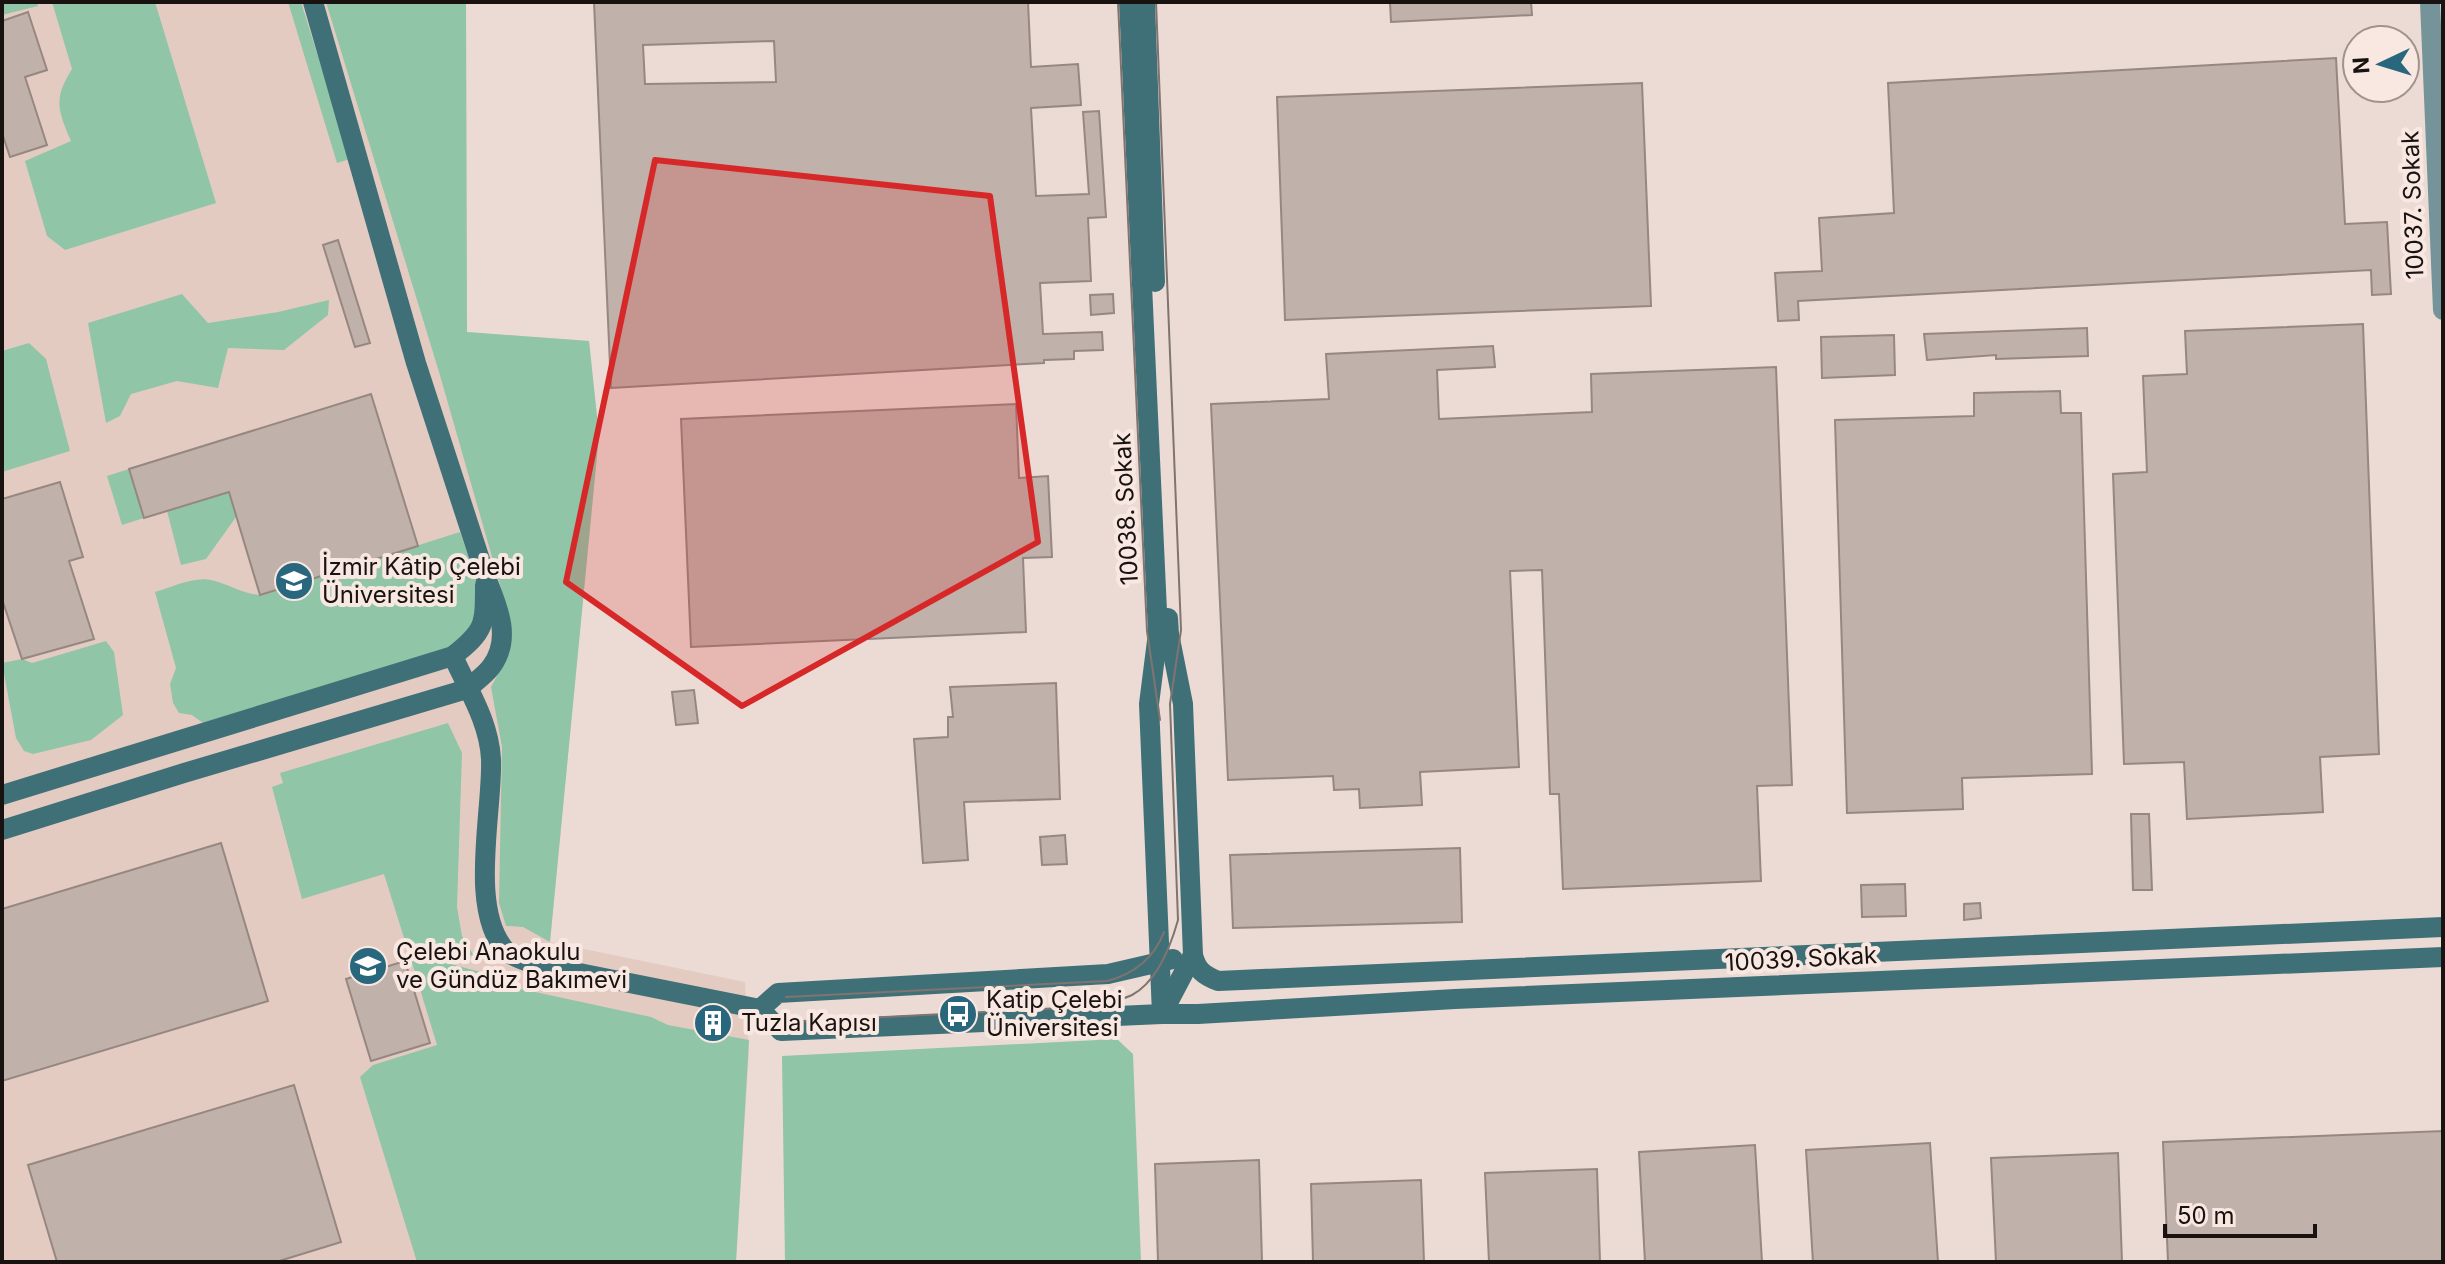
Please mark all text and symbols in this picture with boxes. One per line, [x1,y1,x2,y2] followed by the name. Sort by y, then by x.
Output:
[2341,24,2421,104] north arrow
[2347,56,2375,75] text: N
[2395,130,2430,280] street label: 10037. Sokak
[1107,432,1144,586] street label: 10038. Sokak
[322,552,521,609] place label: İzmir Kâtip Çelebi Üniversitesi
[273,560,315,602] school or university icon: İzmir Kâtip Çelebi Üniversitesi
[396,937,627,994] place label: Çelebi Anaokulu ve Gündüz Bakımevi
[1724,940,1878,977] street label: 10039. Sokak
[347,945,389,987] school or university icon: Çelebi Anaokulu ve Gündüz Bakımevi
[986,985,1123,1042] place label: Katip Çelebi Üniversitesi
[937,993,979,1035] bus stop icon: Katip Çelebi Üniversitesi
[692,1002,734,1044] building icon: Tuzla Kapısı
[741,1008,877,1037] place label: Tuzla Kapısı
[2165,1188,2315,1238] scale bar
[2177,1201,2235,1230] text: 50 m

